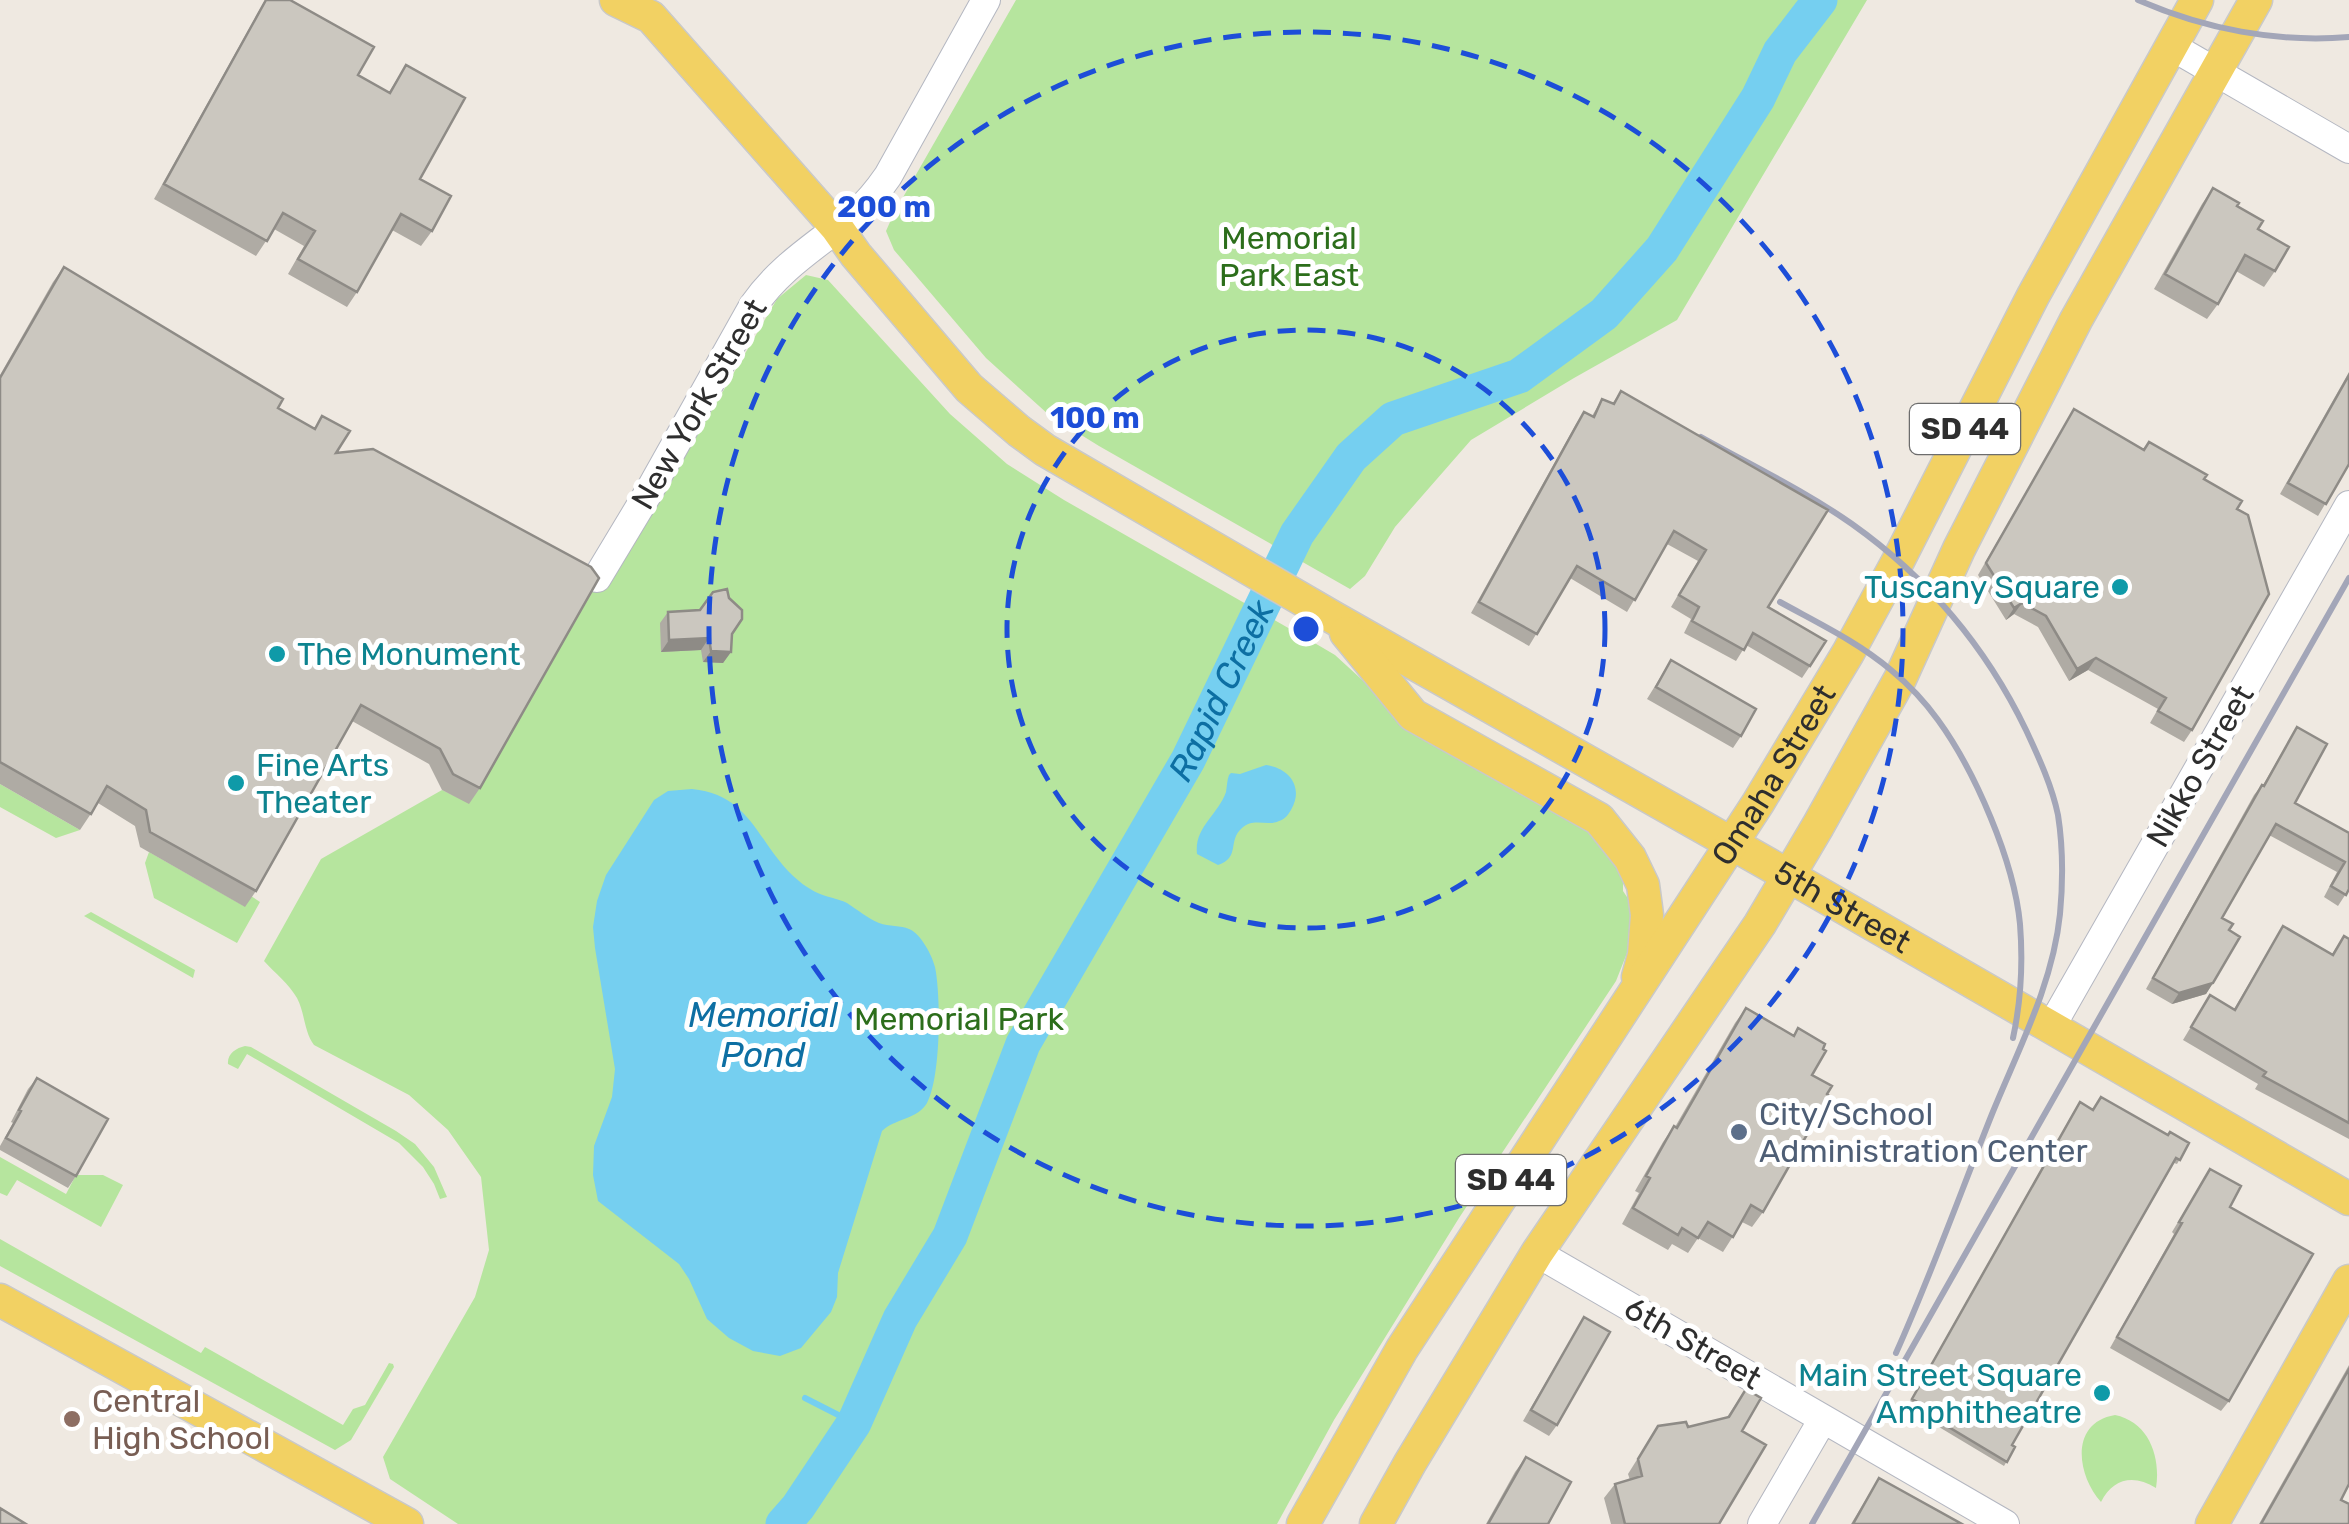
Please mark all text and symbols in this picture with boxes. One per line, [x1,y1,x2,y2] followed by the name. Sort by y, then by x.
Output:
[837,189,931,225] text: 200 m
[1219,219,1359,294] park label: Memorial Park East
[623,292,775,516] street label: New York Street
[1050,400,1140,436] text: 100 m
[1910,404,2020,454] road number: SD 44
[1864,568,2100,606] place label: Tuscany Square
[2109,576,2131,598] marker: Tuscany Square
[1159,593,1283,789] water label: Rapid Creek
[1288,611,1324,647] centre of rings
[297,635,521,673] place label: The Monument
[266,643,288,665] marker: The Monument
[1704,678,1844,872] street label: Omaha Street
[2138,678,2262,854] street label: Nikko Street
[256,746,389,821] place label: Fine Arts Theater
[225,772,247,794] marker: Fine Arts Theater
[1768,853,1918,961] street label: 5th Street
[688,994,838,1076] water label: Memorial Pond
[854,1000,1064,1038] park label: Memorial Park
[1759,1095,2088,1170] place label: City/School Administration Center
[1728,1121,1750,1143] marker: City/School Administration Center
[1456,1155,1566,1205] road number: SD 44
[1618,1289,1768,1397] street label: 6th Street
[1798,1356,2082,1431] place label: Main Street Square Amphitheatre
[92,1382,271,1457] place label: Central High School
[2091,1382,2113,1404] marker: Main Street Square Amphitheatre
[61,1408,83,1430] marker: Central High School

